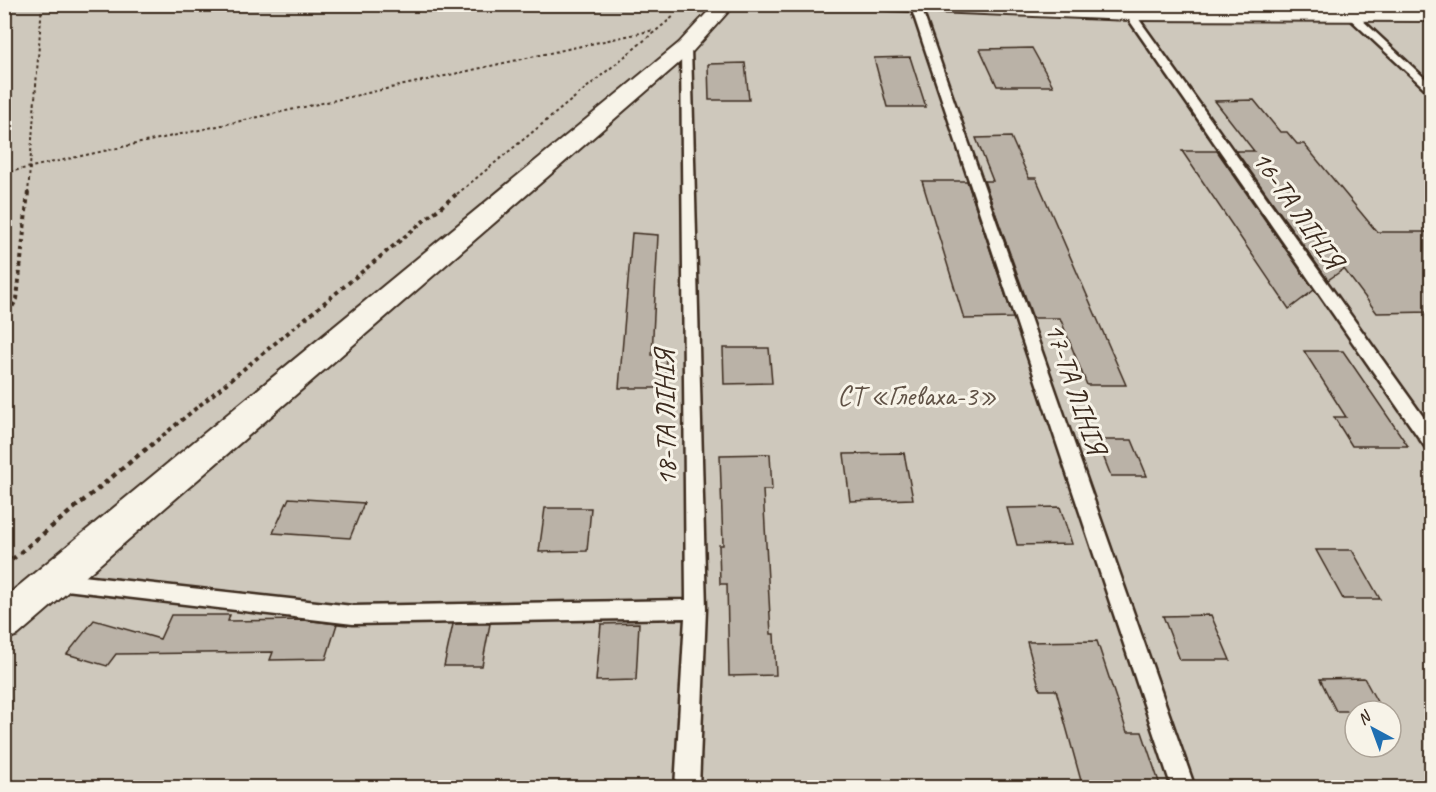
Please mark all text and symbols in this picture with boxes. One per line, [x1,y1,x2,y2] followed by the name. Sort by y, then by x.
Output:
[1245,143,1354,278] street label: 16-ТА ЛІНІЯ
[1037,318,1116,462] street label: 17-ТА ЛІНІЯ
[646,345,684,486] street label: 18-ТА ЛІНІЯ
[837,378,997,413] park label: СТ «Глеваха-3»
[1343,699,1403,759] north arrow
[1354,706,1376,729] text: N

